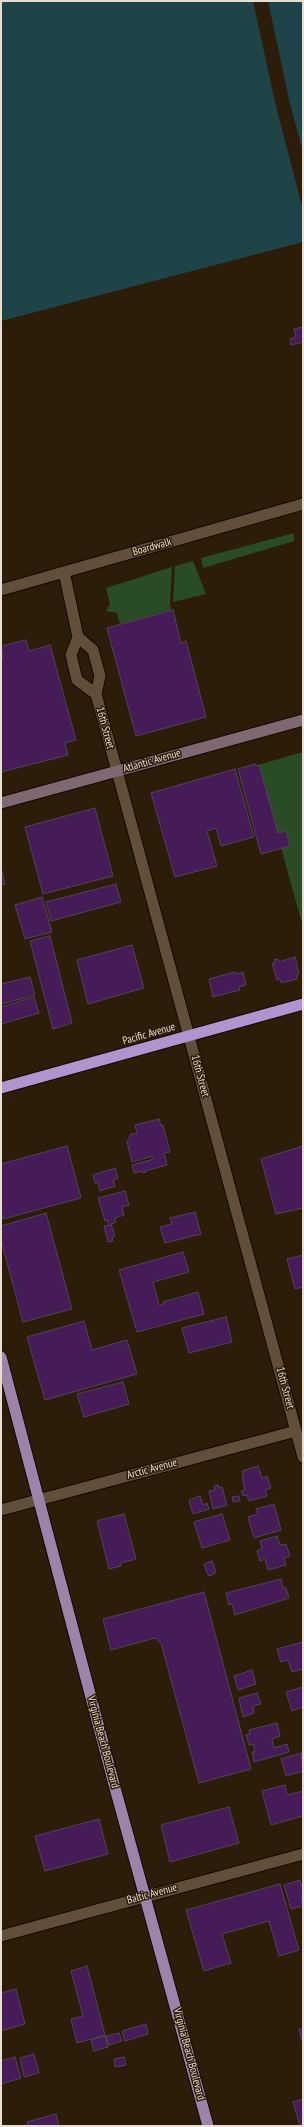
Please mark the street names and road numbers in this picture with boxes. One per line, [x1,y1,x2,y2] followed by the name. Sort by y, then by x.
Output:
[131,535,173,559] street label: Boardwalk
[93,706,117,750] street label: 16th Street
[122,746,182,776] street label: Atlantic Avenue
[121,1020,177,1048] street label: Pacific Avenue
[188,1054,212,1098] street label: 16th Street
[273,1366,297,1410] street label: 16th Street
[125,1456,179,1482] street label: Arctic Avenue
[84,1694,122,1790] street label: Virginia Beach Boulevard
[125,1881,179,1907] street label: Baltic Avenue
[170,2006,208,2102] street label: Virginia Beach Boulevard

